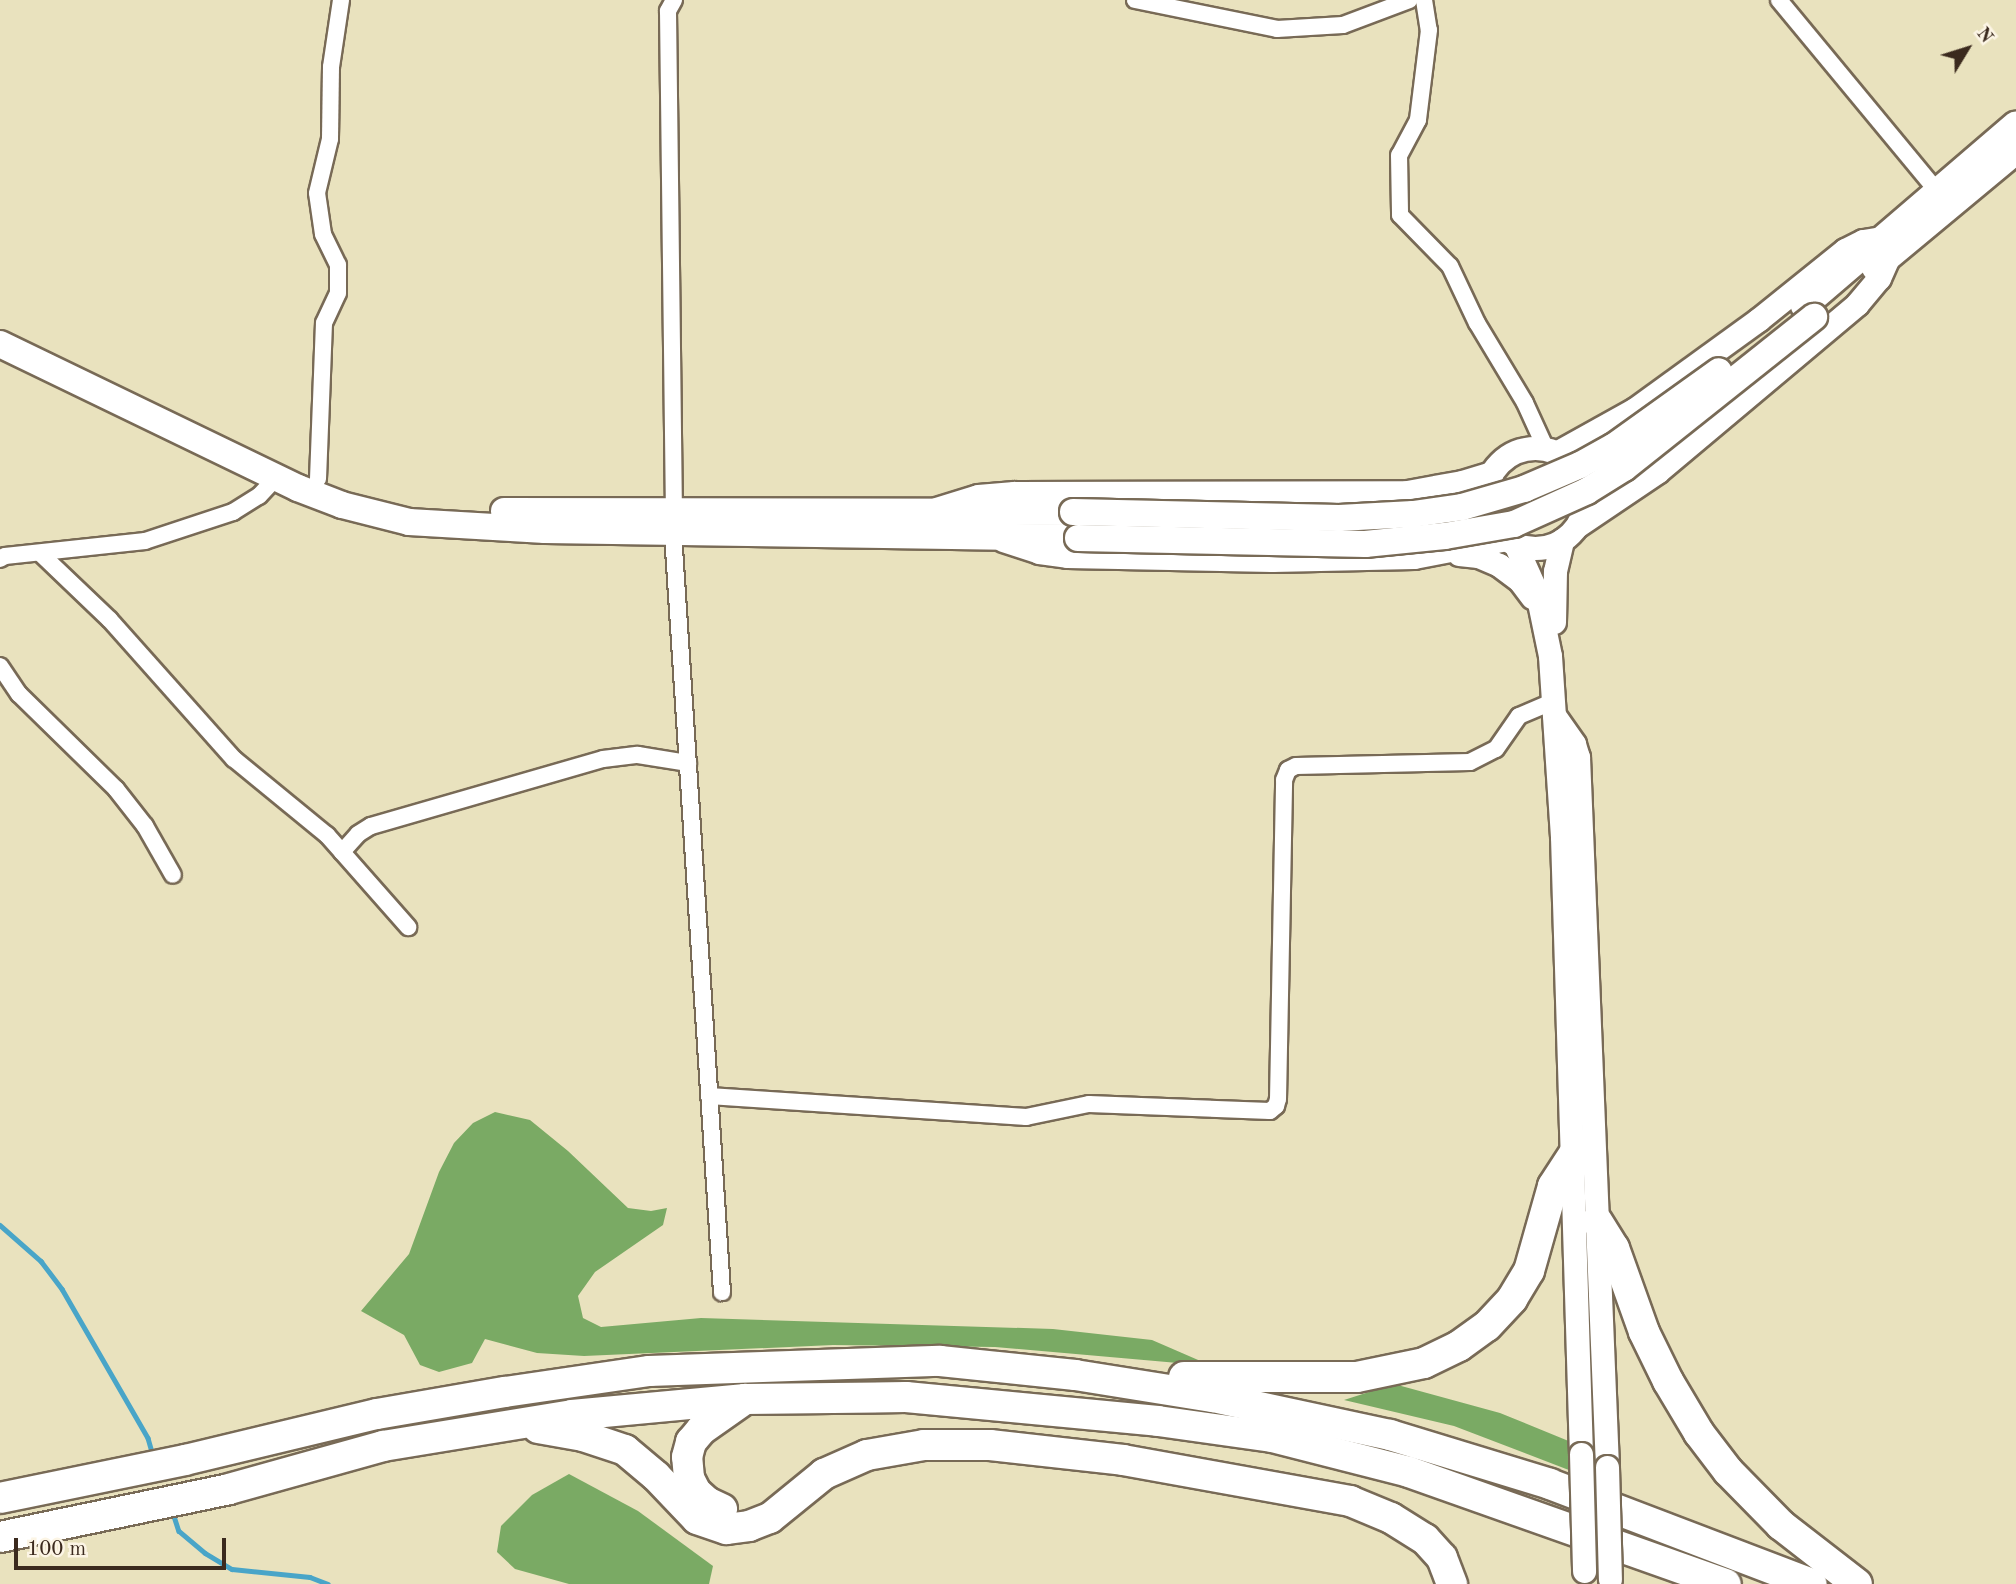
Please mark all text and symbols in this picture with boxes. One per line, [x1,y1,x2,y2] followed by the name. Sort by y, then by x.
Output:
[1932,14,2002,84] north arrow
[1972,24,1996,47] text: N
[18,1524,229,1568] scale bar
[27,1539,86,1560] text: 100 m

